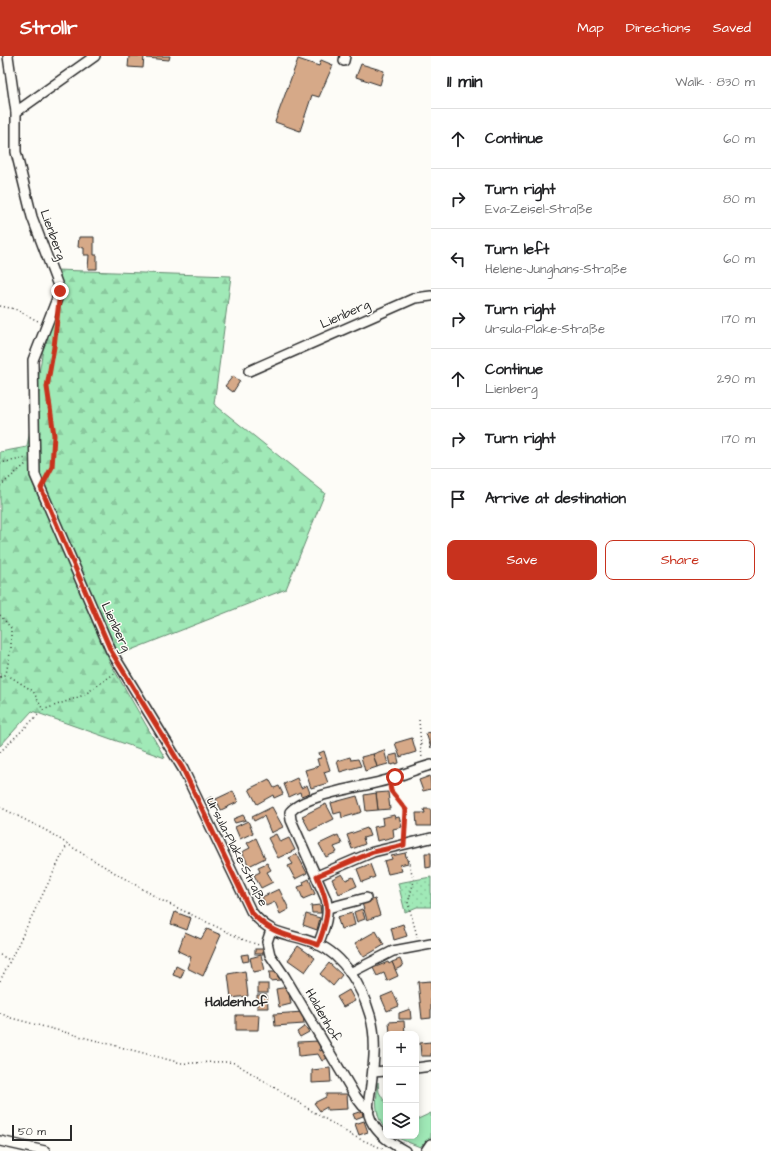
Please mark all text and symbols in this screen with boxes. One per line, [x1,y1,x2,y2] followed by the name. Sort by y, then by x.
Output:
[20,15,78,42] text: Strollr
[577,18,604,38] text: Map
[626,18,691,38] text: Directions
[713,18,751,38] text: Saved
[447,70,482,94] text: 11 min
[675,73,755,91] text: Walk · 830 m
[447,128,469,150] icon: ahead
[485,128,543,149] text: Continue
[723,130,755,148] text: 60 m
[485,179,556,200] text: Turn right
[447,188,469,210] icon: right
[723,190,755,208] text: 80 m
[485,200,593,218] text: Eva-Zeisel-Straße
[35,207,71,263] street label: Lienberg
[485,239,549,260] text: Turn left
[447,248,469,270] icon: left
[723,250,755,268] text: 60 m
[485,260,627,278] text: Helene-Junghans-Straße
[51,282,69,300] route end
[317,295,373,334] street label: Lienberg
[485,299,556,320] text: Turn right
[447,308,469,330] icon: right
[722,310,755,328] text: 170 m
[485,320,605,338] text: Ursula-Plake-Straße
[485,359,543,380] text: Continue
[447,368,469,390] icon: ahead
[717,370,755,388] text: 290 m
[485,380,538,398] text: Lienberg
[447,428,469,450] icon: right
[485,428,556,449] text: Turn right
[722,430,755,448] text: 170 m
[447,488,469,510] icon: arrive
[485,488,626,509] text: Arrive at destination
[447,540,597,580] button: Save
[605,540,755,580] button: Share
[96,599,135,655] street label: Lienberg
[386,768,404,786] route start
[202,794,272,910] street label: Ursula-Plake-Straße
[301,985,345,1045] street label: Haldenhof
[205,992,268,1012] district label: Haldenhof
[383,1031,419,1139] map controls
[383,1031,419,1067] button: +
[383,1067,419,1103] button: −
[383,1103,419,1139] button: layers
[12,1123,72,1142] scale bar
[18,1124,46,1139] text: 50 m

